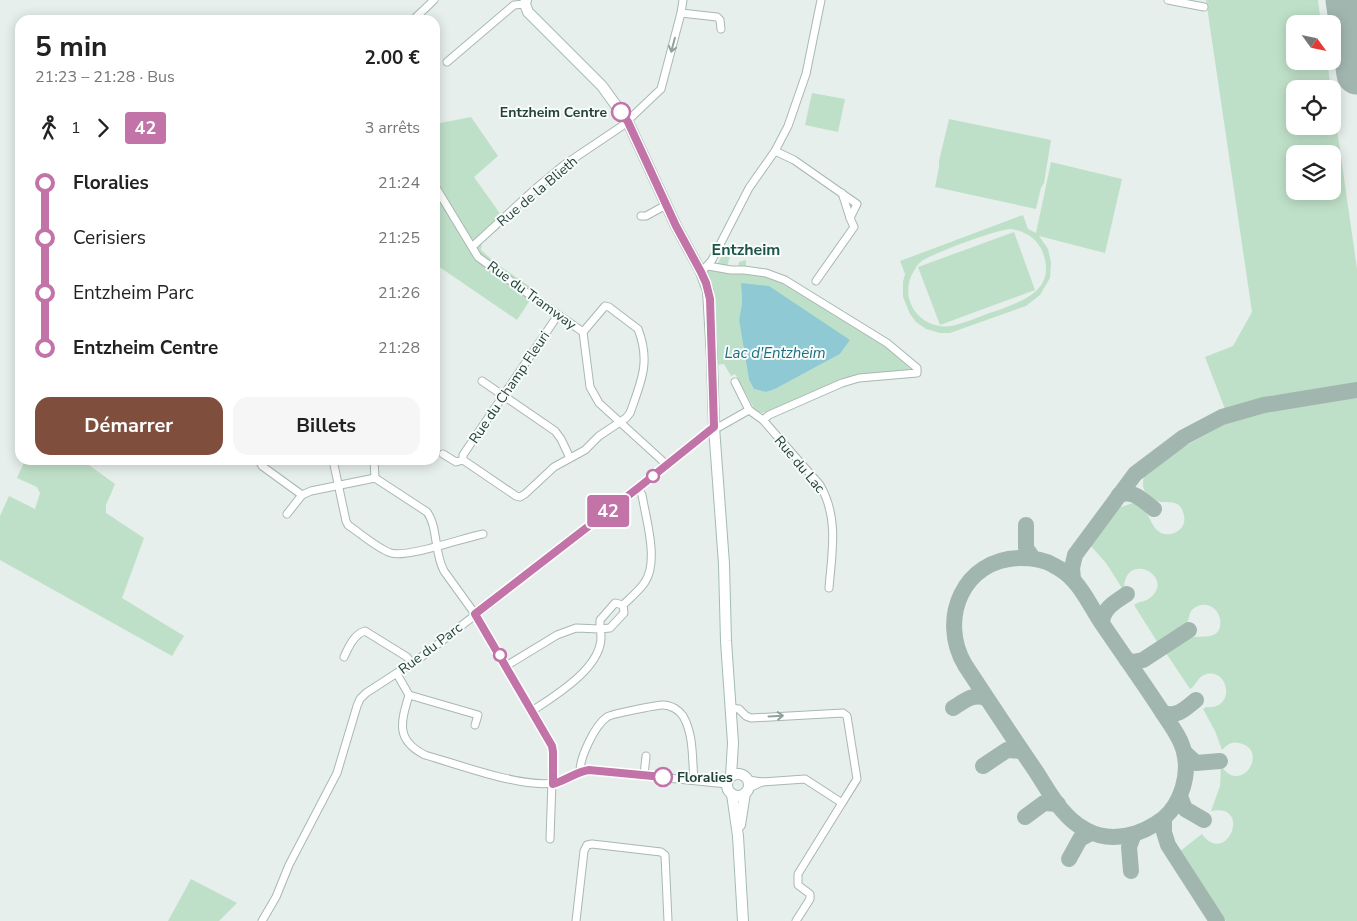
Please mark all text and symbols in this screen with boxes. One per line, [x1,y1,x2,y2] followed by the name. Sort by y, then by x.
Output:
[1286,15,1341,70] north arrow
[1286,15,1341,200] map controls
[35,28,107,66] text: 5 min
[667,36,677,52] one-way arrow
[365,45,420,71] text: 2.00 €
[35,66,175,88] text: 21:23 – 21:28 · Bus
[1286,80,1341,135] button: locate
[611,102,631,122] marker: Entzheim Centre
[500,103,607,122] place label: Entzheim Centre
[35,114,63,142] icon: walk
[89,114,117,142] icon: forward
[135,116,156,140] text: 42
[71,117,81,139] text: 1
[365,117,420,139] text: 3 arrêts
[1286,145,1341,200] button: layers
[493,152,582,231] street label: Rue de la Blieth
[73,170,149,196] text: Floralies
[378,172,420,194] text: 21:24
[73,225,146,251] text: Cerisiers
[378,227,420,249] text: 21:25
[712,239,780,261] district label: Entzheim
[483,257,581,335] street label: Rue du Tramway
[73,280,194,306] text: Entzheim Parc
[378,282,420,304] text: 21:26
[465,327,554,447] street label: Rue du Champ Fleuri
[73,335,218,361] text: Entzheim Centre
[378,337,420,359] text: 21:28
[724,343,826,363] water label: Lac d'Entzheim
[35,397,223,455] button: Démarrer
[233,397,420,455] button: Billets
[770,432,830,497] street label: Rue du Lac
[646,469,660,483] unlabelled marker
[586,495,630,527] line badge: 42
[597,499,619,523] text: 42
[395,618,466,679] street label: Rue du Parc
[493,648,507,662] unlabelled marker
[767,712,783,721] one-way arrow
[653,767,673,787] marker: Floralies
[677,768,733,787] place label: Floralies

